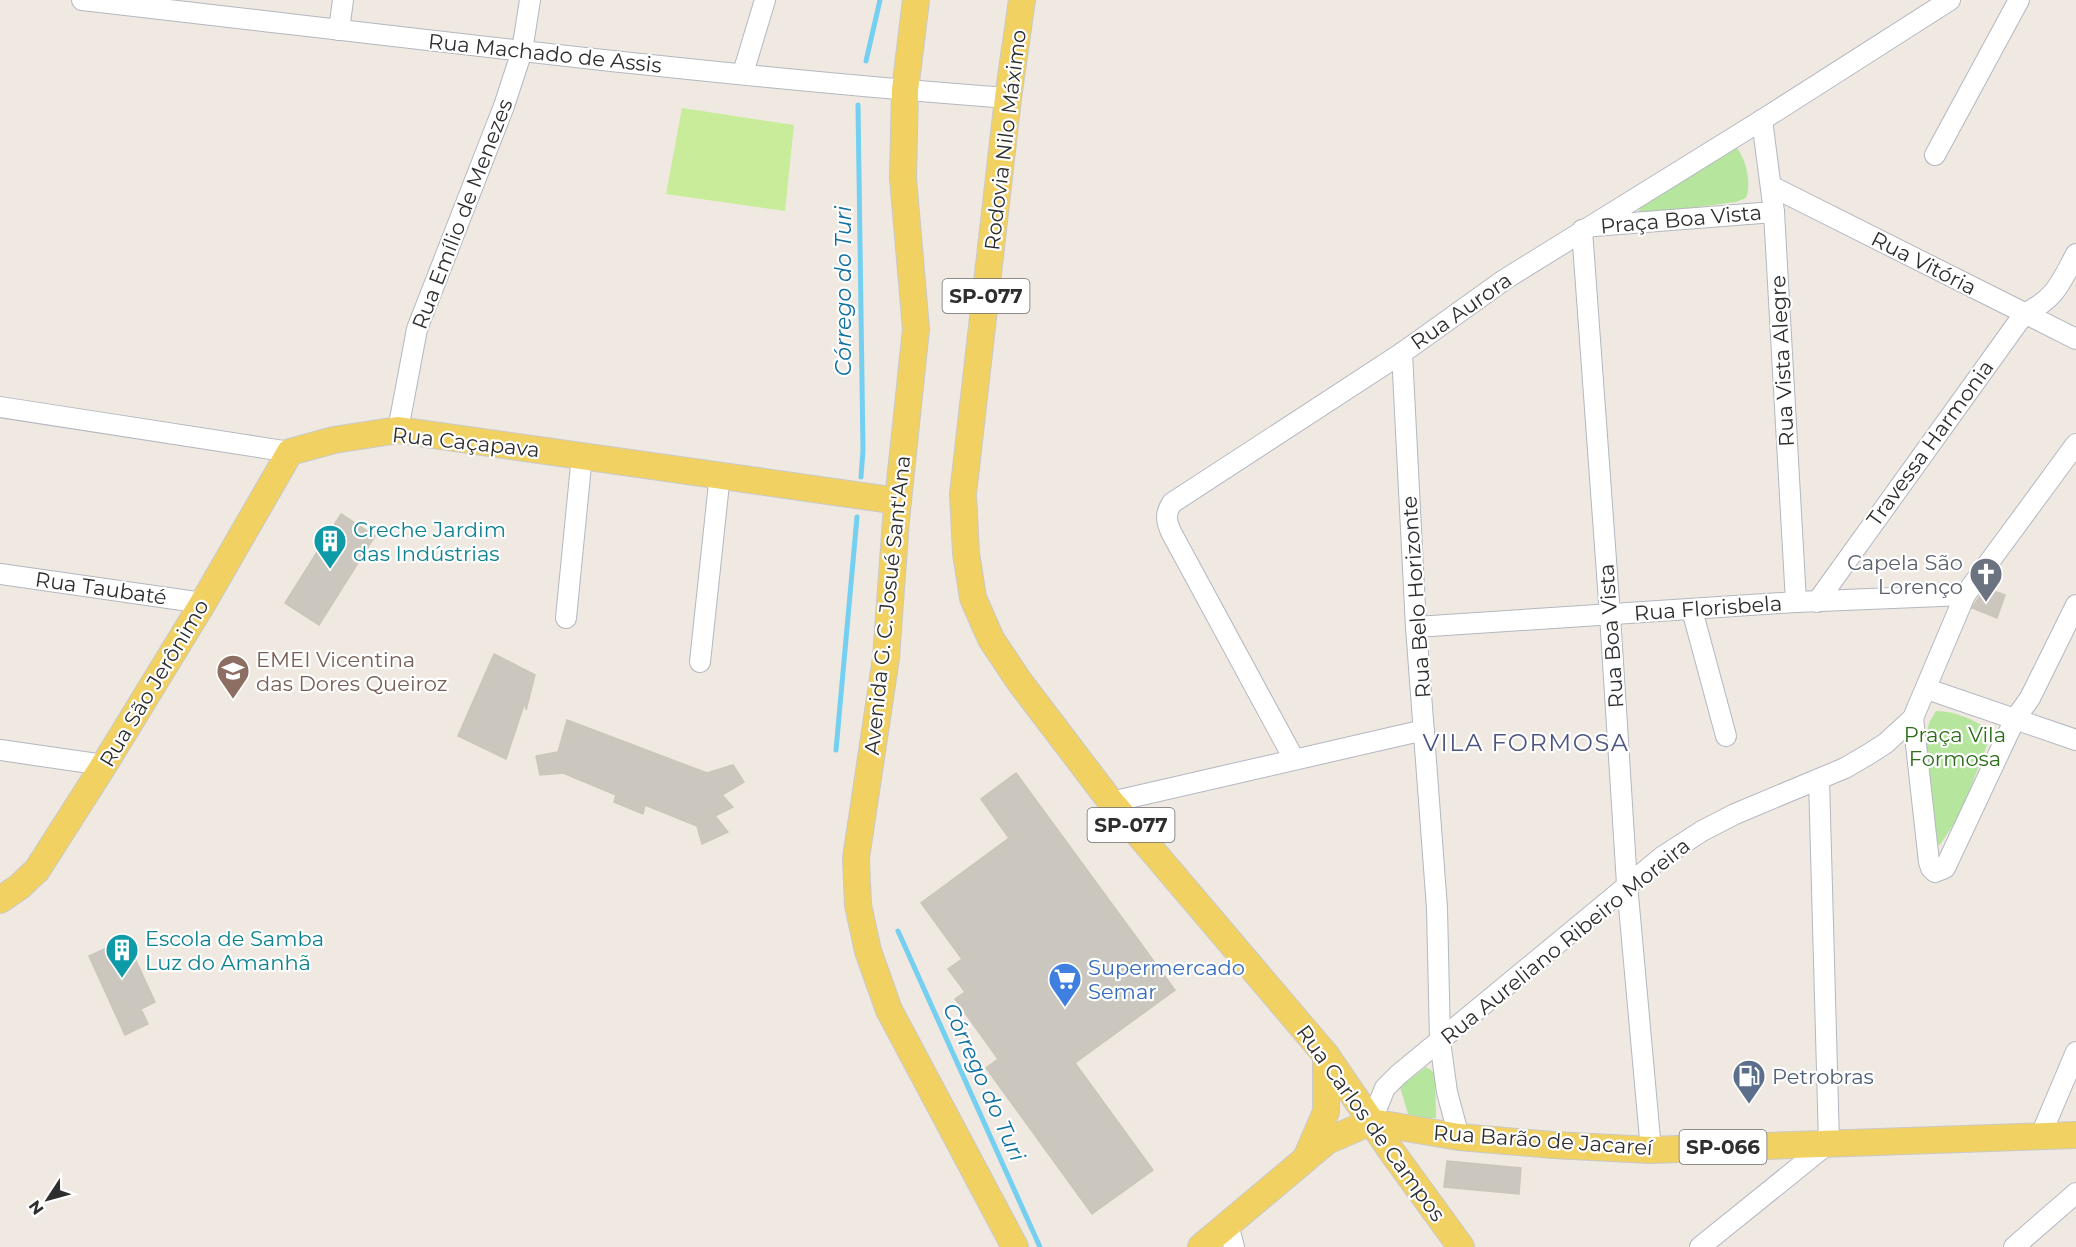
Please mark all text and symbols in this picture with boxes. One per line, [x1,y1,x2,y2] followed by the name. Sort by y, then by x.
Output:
[427,28,663,78] street label: Rua Machado de Assis
[979,28,1031,252] street label: Rodovia Nilo Máximo
[407,95,517,333] street label: Rua Emílio de Menezes
[1599,199,1763,239] street label: Praça Boa Vista
[830,206,857,376] water label: Córrego do Turi
[1867,226,1981,300] street label: Rua Vitória
[1406,267,1516,355] street label: Rua Aurora
[1765,274,1799,448] street label: Rua Vista Alegre
[942,279,1030,313] road number: SP-077
[1861,355,1999,531] street label: Travessa Harmonia
[391,422,541,462] street label: Rua Caçapava
[859,454,915,756] street label: Avenida G. C. Josué Sant'Ana
[1396,495,1436,699] street label: Rua Belo Horizonte
[353,517,506,566] place label: Creche Jardim das Indústrias
[312,523,348,570] building icon: Creche Jardim das Indústrias
[1847,550,1963,599] place label: Capela São Lorenço
[1968,556,2004,603] church icon: Capela São Lorenço
[1593,563,1629,709] street label: Rua Boa Vista
[34,566,168,610] street label: Rua Taubaté
[1633,590,1783,626] street label: Rua Florisbela
[94,595,214,771] street label: Rua São Jerônimo
[256,647,447,696] place label: EMEI Vicentina das Dores Queiroz
[215,653,251,700] school or university icon: EMEI Vicentina das Dores Queiroz
[1904,722,2006,771] park label: Praça Vila Formosa
[1423,728,1629,757] district label: VILA FORMOSA
[1088,808,1174,842] road number: SP-077
[1435,833,1695,1049] street label: Rua Aureliano Ribeiro Moreira
[145,926,324,975] place label: Escola de Samba Luz do Amanhã
[104,932,140,979] building icon: Escola de Samba Luz do Amanhã
[1088,955,1245,1004] place label: Supermercado Semar
[1047,961,1083,1008] supermarket icon: Supermercado Semar
[937,999,1031,1165] water label: Córrego do Turi
[1291,1020,1451,1226] street label: Rua Carlos de Campos
[1731,1058,1767,1105] fuel station icon: Petrobras
[1772,1064,1874,1089] place label: Petrobras
[1432,1120,1655,1160] street label: Rua Barão de Jacareí
[1680,1130,1766,1164] road number: SP-066
[18,1169,78,1229] north arrow
[25,1197,48,1218] text: N

